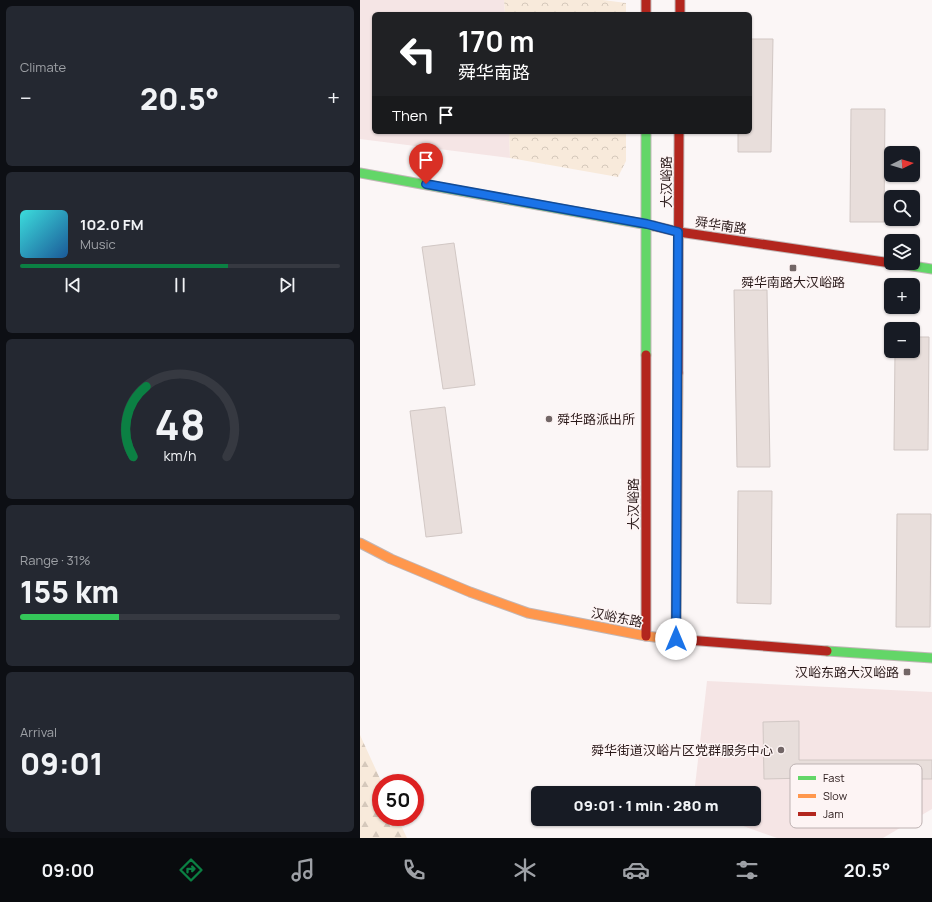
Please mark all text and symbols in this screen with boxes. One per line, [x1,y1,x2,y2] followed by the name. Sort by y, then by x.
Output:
[458,22,534,60] text: 170 m
[392,28,444,80] icon: left
[20,58,66,76] text: Climate
[458,60,530,84] text: 舜华南路
[140,78,219,119] text: 20.5°
[20,83,32,113] text: −
[327,83,340,113] text: +
[435,104,457,126] icon: arrive
[392,105,427,126] text: Then
[409,143,443,184] pin
[884,146,920,182] north arrow
[884,146,920,358] map controls
[415,149,437,171] icon: arrive
[657,156,675,208] street label: 大汉峪路
[884,190,920,226] button: search
[694,212,748,238] street label: 舜华南路
[80,214,143,235] text: 102.0 FM
[884,234,920,270] button: layers
[80,235,116,253] text: Music
[788,263,798,273] marker: 舜华南路大汉峪路
[741,273,845,291] place label: 舜华南路大汉峪路
[62,274,84,296] icon: previous
[169,274,191,296] icon: pause
[276,274,298,296] icon: next
[884,278,920,314] button: +
[884,322,920,358] button: −
[155,396,205,452] text: 48
[557,410,635,428] place label: 舜华路派出所
[544,414,554,424] marker: 舜华路派出所
[163,446,197,465] text: km/h
[624,478,642,530] street label: 大汉峪路
[20,551,91,569] text: Range · 31%
[20,571,119,612] text: 155 km
[590,603,644,631] street label: 汉峪东路
[655,618,697,660] position arrow
[795,663,899,681] place label: 汉峪东路大汉峪路
[902,667,912,677] marker: 汉峪东路大汉峪路
[20,723,57,741] text: Arrival
[591,741,773,759] place label: 舜华街道汉峪片区党群服务中心
[20,743,103,784] text: 09:01
[776,745,786,755] marker: 舜华街道汉峪片区党群服务中心
[790,764,922,828] legend
[823,770,845,785] text: Fast
[372,774,424,826] speed limit sign: 50
[823,788,848,803] text: Slow
[574,795,718,816] text: 09:01 · 1 min · 280 m
[823,806,844,821] text: Jam
[177,856,205,884] icon: directions
[289,856,317,884] icon: music
[400,856,428,884] icon: phone
[511,856,539,884] icon: climate
[622,856,650,884] icon: car
[733,856,761,884] icon: filters
[42,858,94,882] text: 09:00
[844,858,890,882] text: 20.5°

